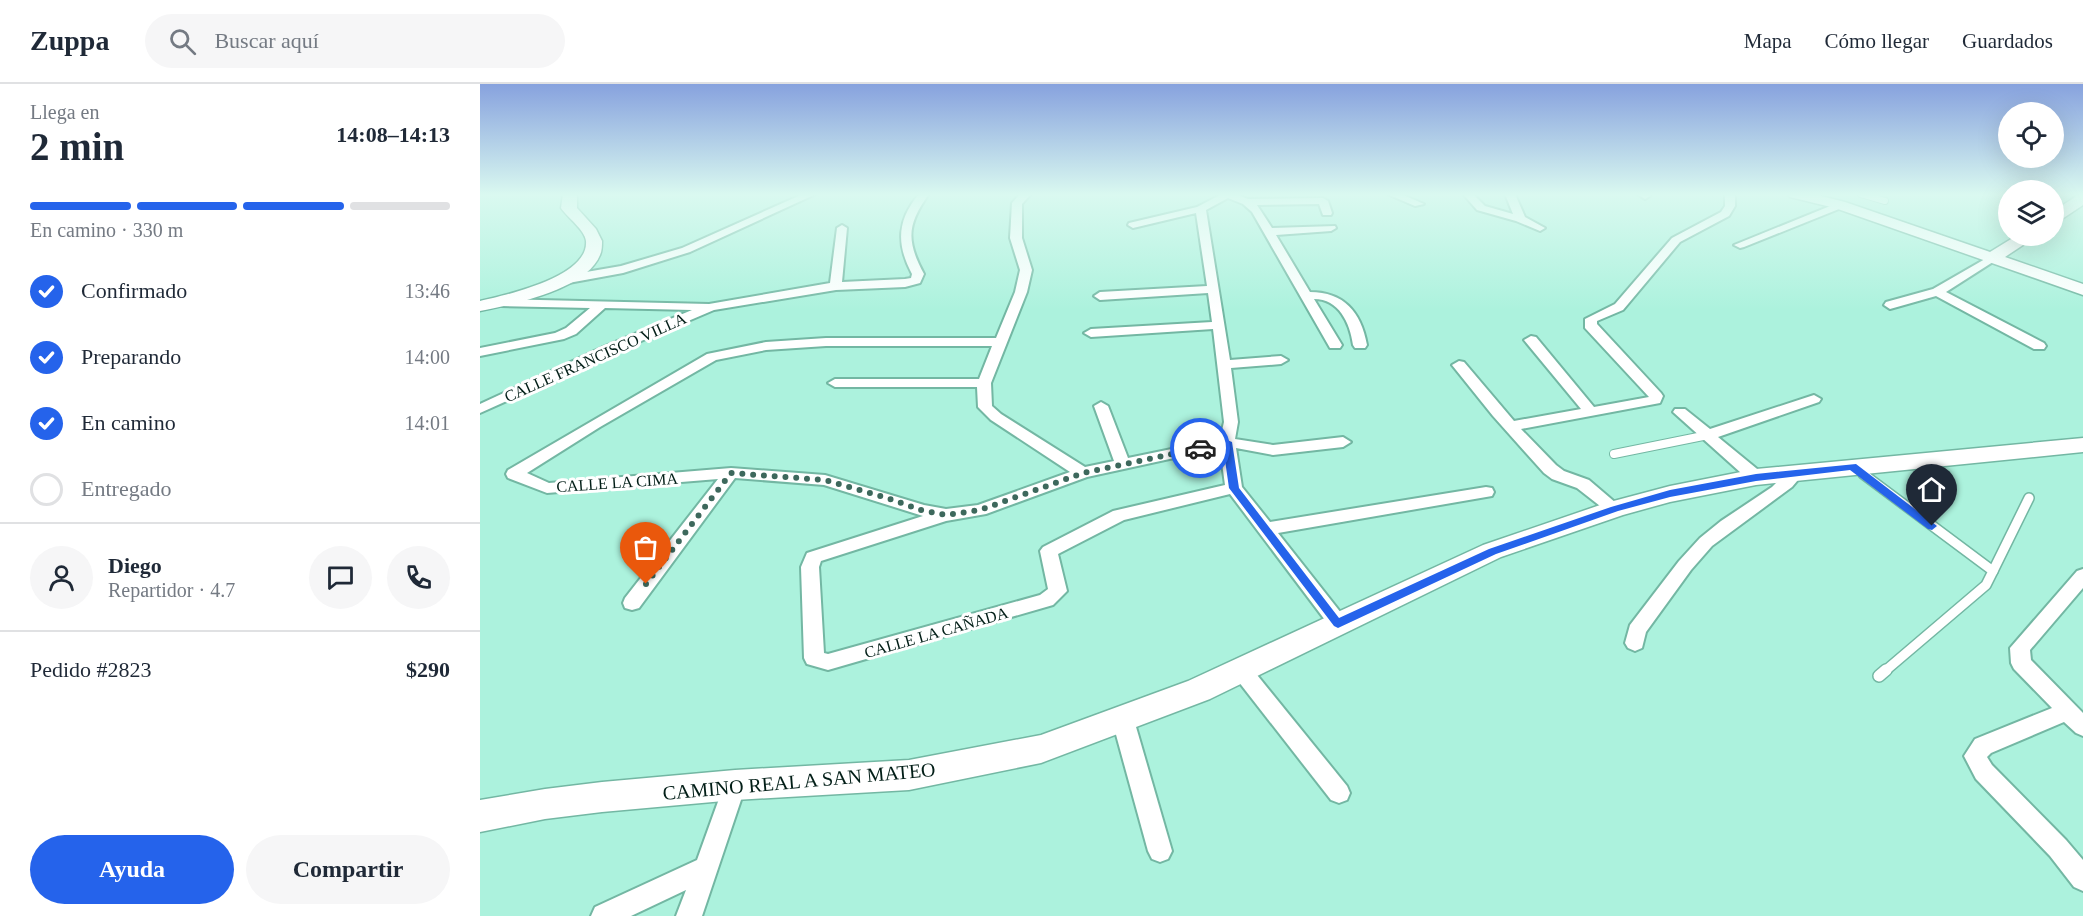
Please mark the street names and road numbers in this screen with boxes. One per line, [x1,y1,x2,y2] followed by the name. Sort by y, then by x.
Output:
[502,309,689,405] street label: CALLE FRANCISCO VILLA
[556,470,679,495] street label: CALLE LA CIMA
[862,604,1010,661] street label: CALLE LA CAÑADA
[662,758,936,804] street label: CAMINO REAL A SAN MATEO

